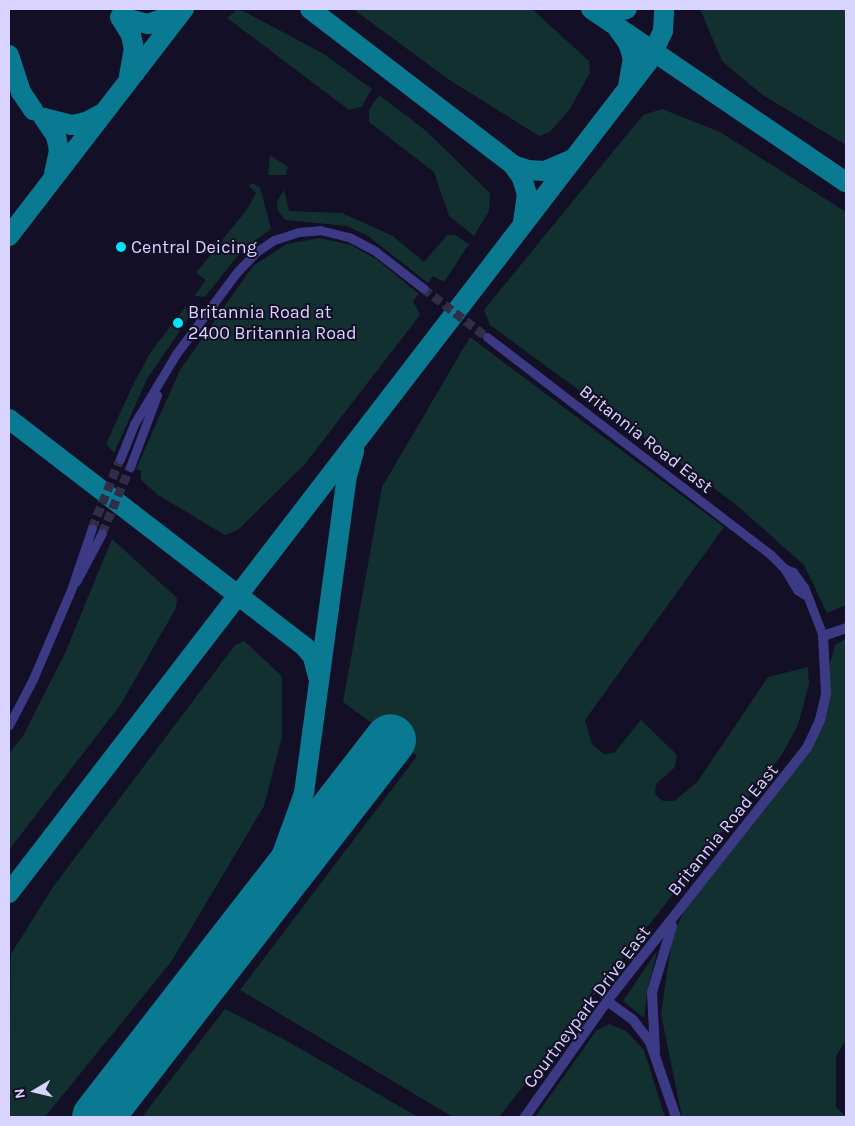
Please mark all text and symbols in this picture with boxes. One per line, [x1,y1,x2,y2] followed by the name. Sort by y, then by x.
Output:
[131,236,257,258] place label: Central Deicing
[115,241,127,253] marker: Central Deicing
[188,302,357,344] place label: Britannia Road at 2400 Britannia Road
[172,317,184,329] marker: Britannia Road at 2400 Britannia Road
[575,380,717,498] street label: Britannia Road East
[663,760,783,900] street label: Britannia Road East
[519,922,655,1092] street label: Courtneypark Drive East
[10,1066,60,1116] north arrow
[11,1087,29,1100] text: N

